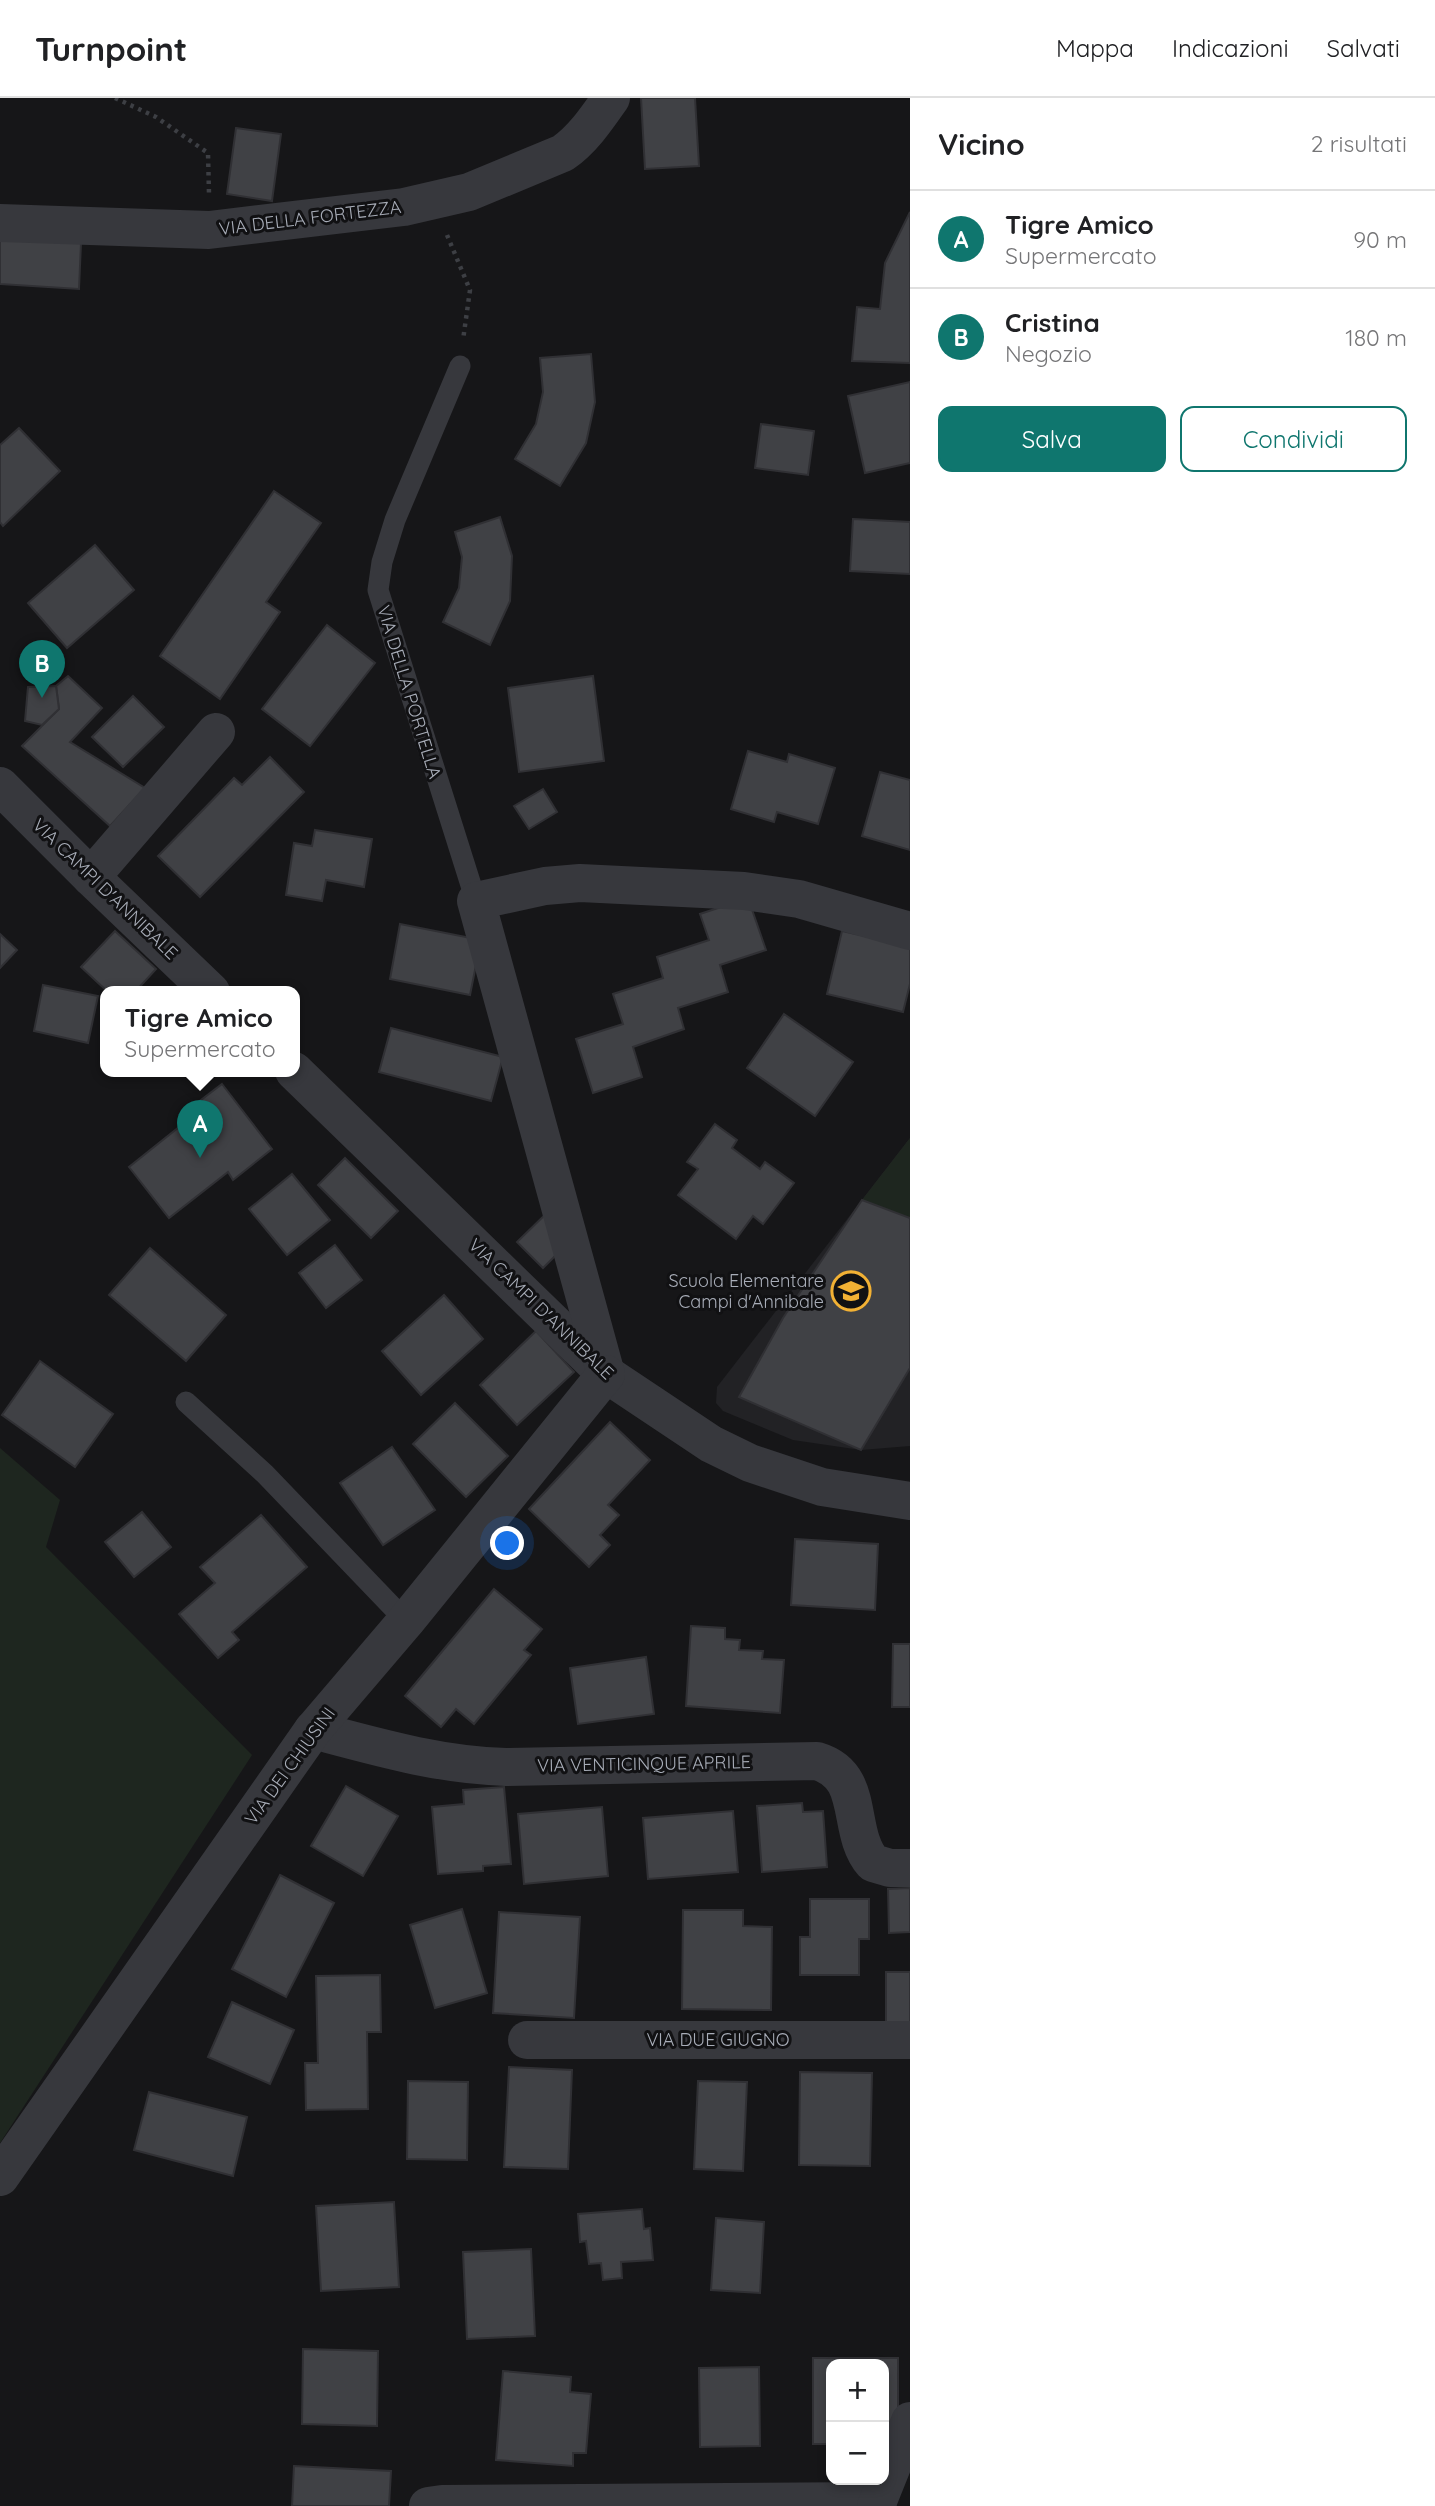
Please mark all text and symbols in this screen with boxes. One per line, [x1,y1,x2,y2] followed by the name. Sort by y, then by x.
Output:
[35,28,187,69] text: Turnpoint
[1056,33,1134,63] text: Mappa
[1172,33,1289,63] text: Indicazioni
[1327,33,1400,63] text: Salvati
[938,125,1025,163] text: Vicino
[1311,129,1407,158] text: 2 risultati
[218,195,403,240] street label: VIA DELLA FORTEZZA
[1005,208,1154,241] text: Tigre Amico
[954,225,968,254] text: A
[1353,225,1407,254] text: 90 m
[1005,241,1157,270] text: Supermercato
[1005,306,1100,339] text: Cristina
[953,323,969,352] text: B
[1345,323,1407,352] text: 180 m
[1005,339,1092,368] text: Negozio
[938,406,1166,472] button: Salva
[1180,406,1407,472] button: Condividi
[372,602,447,782] street label: VIA DELLA PORTELLA
[19,640,65,698] pin: B
[28,813,183,964] street label: VIA CAMPI D'ANNIBALE
[100,986,300,1077] popup
[124,1001,273,1034] text: Tigre Amico
[124,1034,276,1063] text: Supermercato
[177,1100,223,1158] pin: A
[464,1233,619,1384] street label: VIA CAMPI D'ANNIBALE
[668,1269,824,1313] place label: Scuola Elementare Campi d'Annibale
[830,1270,872,1312] school or university icon: Scuola Elementare Campi d'Annibale
[490,1526,524,1560] your location
[239,1702,340,1829] street label: VIA DEI CHIUSINI
[537,1750,751,1777] street label: VIA VENTICINQUE APRILE
[646,2028,790,2051] street label: VIA DUE GIUGNO
[826,2359,889,2485] map controls
[826,2359,889,2422] button: +
[826,2422,889,2485] button: −

